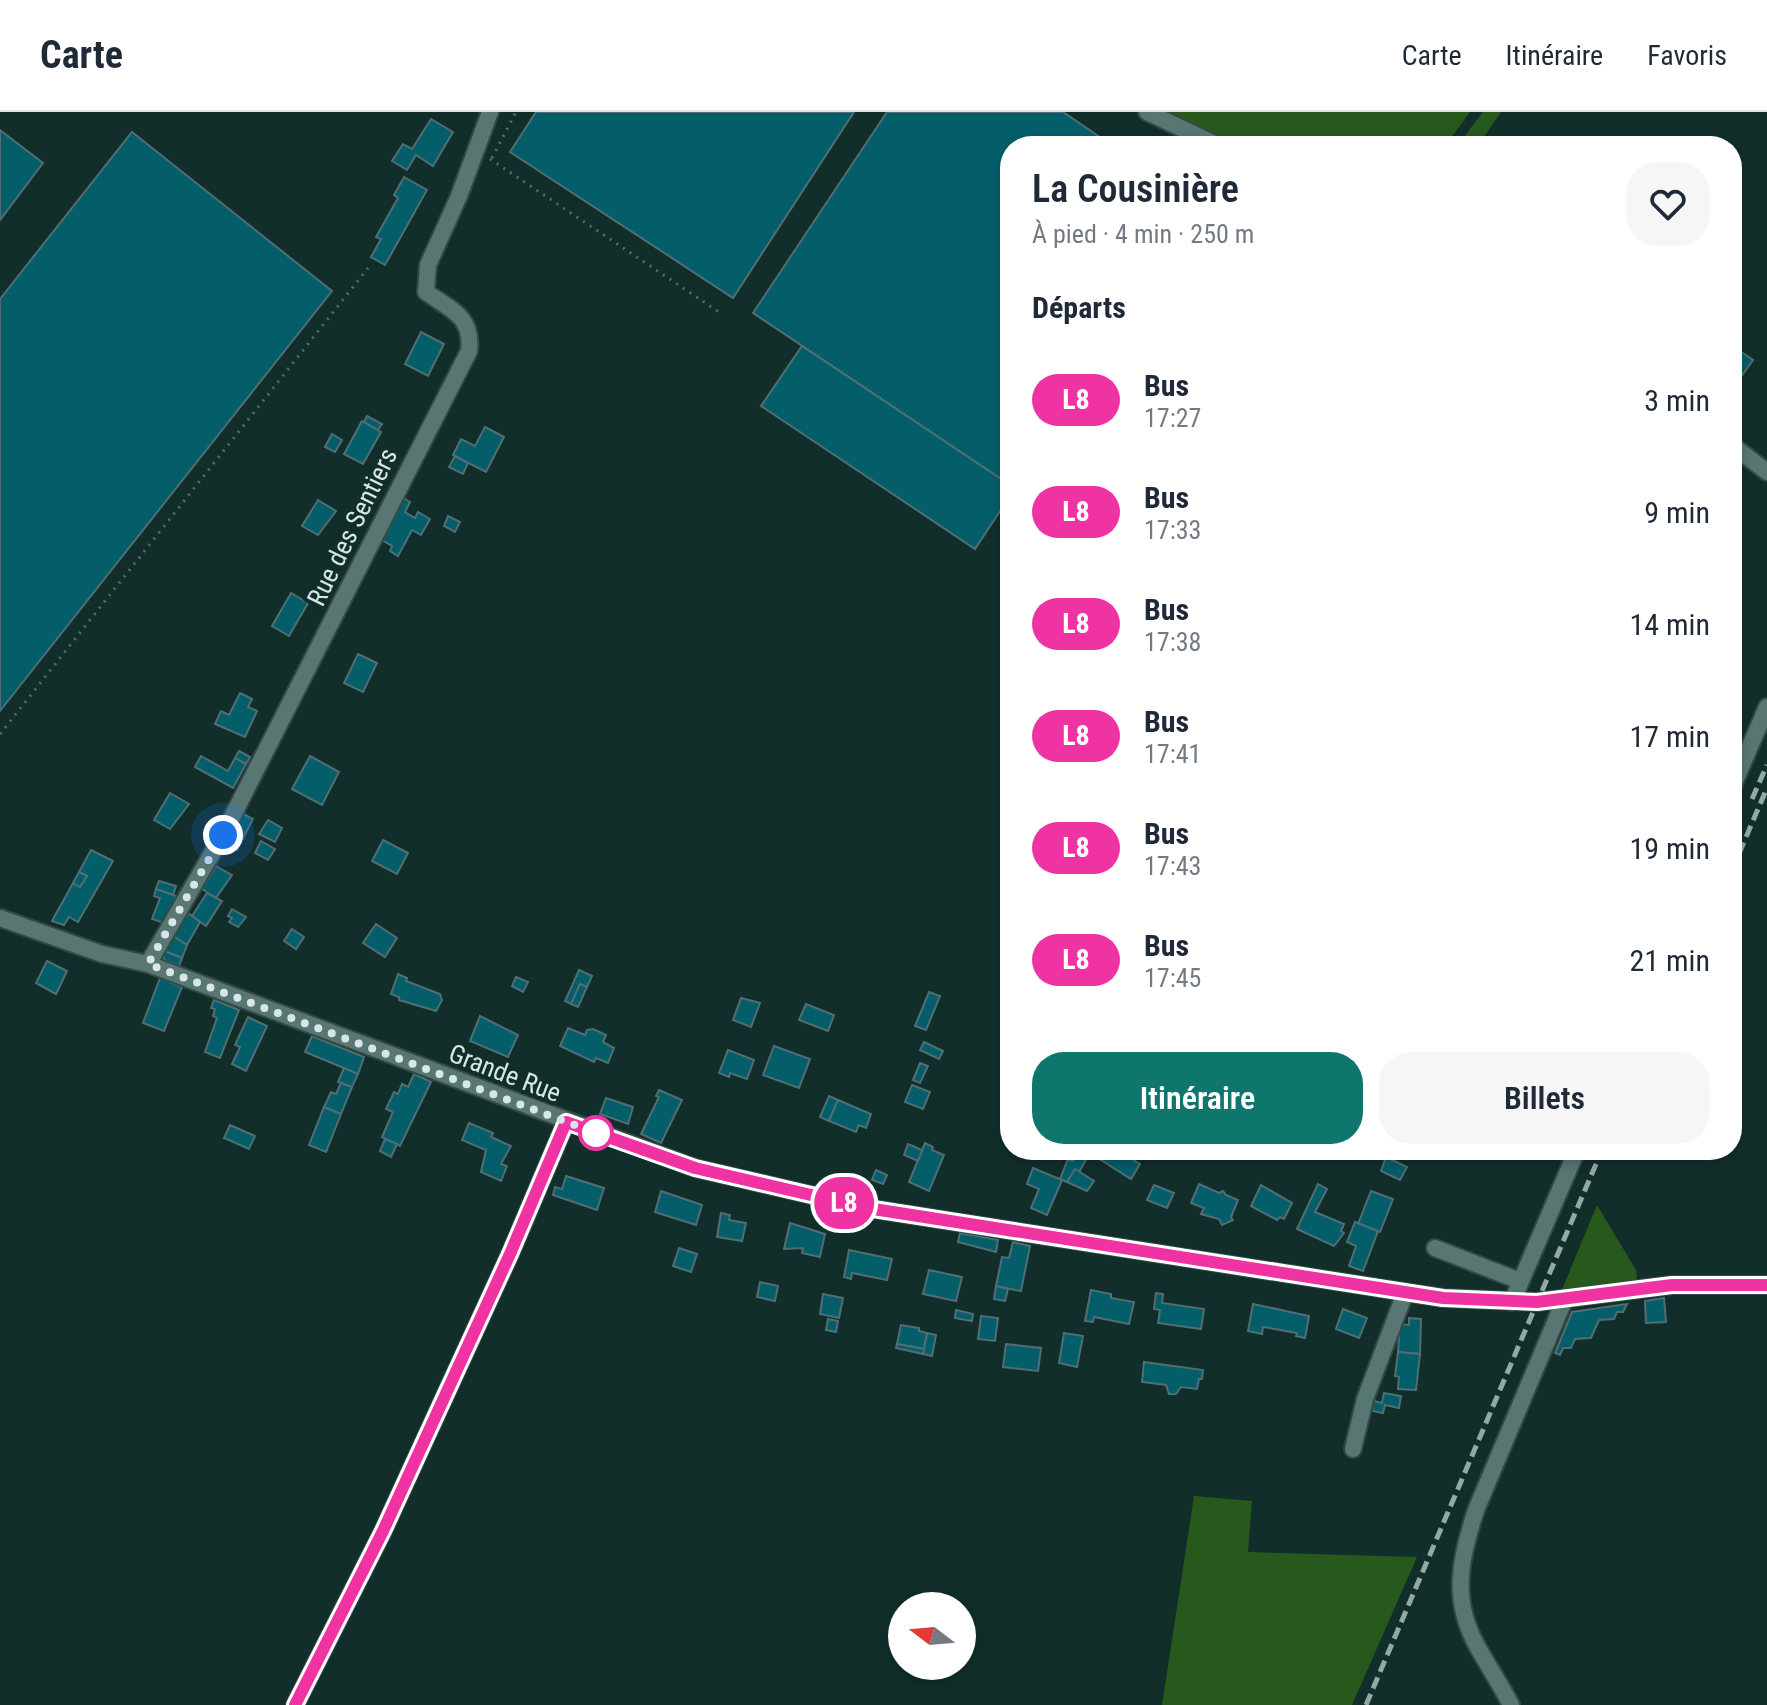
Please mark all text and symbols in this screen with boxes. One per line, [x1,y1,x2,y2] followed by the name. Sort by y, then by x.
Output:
[40,33,123,77] text: Carte
[1402,39,1462,72] text: Carte
[1506,39,1603,72] text: Itinéraire
[1647,39,1727,72] text: Favoris
[1626,162,1710,246] button: heart
[1032,167,1239,211] text: La Cousinière
[1032,219,1254,249] text: À pied · 4 min · 250 m
[1032,290,1126,325] text: Départs
[1144,368,1189,403] text: Bus
[1062,383,1090,416] text: L8
[1644,383,1710,418] text: 3 min
[1144,403,1201,433] text: 17:27
[301,443,403,611] street label: Rue des Sentiers
[1144,480,1189,515] text: Bus
[1062,495,1090,528] text: L8
[1644,495,1710,530] text: 9 min
[1144,515,1201,545] text: 17:33
[1144,592,1189,627] text: Bus
[1062,607,1090,640] text: L8
[1629,607,1710,642] text: 14 min
[1144,627,1201,657] text: 17:38
[1144,704,1189,739] text: Bus
[1062,719,1090,752] text: L8
[1629,719,1710,754] text: 17 min
[1144,739,1201,769] text: 17:41
[203,815,243,855] your location
[1144,816,1189,851] text: Bus
[1062,831,1090,864] text: L8
[1629,831,1710,866] text: 19 min
[1144,851,1201,881] text: 17:43
[1144,928,1189,963] text: Bus
[1062,943,1090,976] text: L8
[1629,943,1710,978] text: 21 min
[1144,963,1201,993] text: 17:45
[445,1038,565,1108] street label: Grande Rue
[1032,1052,1363,1144] button: Itinéraire
[1379,1052,1710,1144] button: Billets
[579,1116,613,1150] unlabelled marker
[808,1177,880,1229] line badge: L8
[830,1186,858,1219] text: L8
[888,1592,976,1680] north arrow
[888,1592,976,1680] map controls

